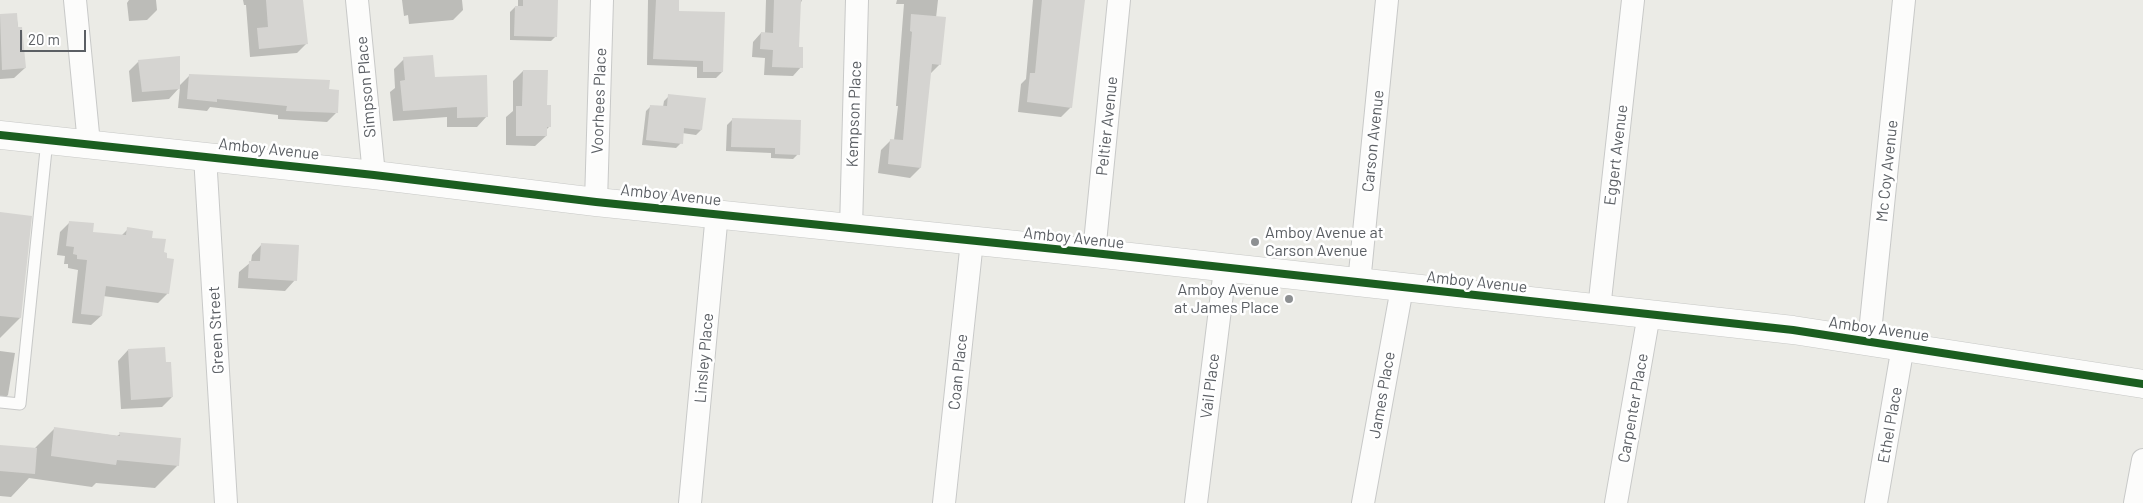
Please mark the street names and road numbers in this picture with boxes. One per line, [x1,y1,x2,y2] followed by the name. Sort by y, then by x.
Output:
[352,35,380,139] street label: Simpson Place
[588,48,610,154] street label: Voorhees Place
[843,60,865,168] street label: Kempson Place
[1092,75,1122,177] street label: Peltier Avenue
[1358,89,1388,193] street label: Carson Avenue
[1600,104,1632,206] street label: Eggert Avenue
[1872,119,1902,223] street label: Mc Coy Avenue
[218,134,320,164] street label: Amboy Avenue
[620,180,722,210] street label: Amboy Avenue
[1023,223,1125,253] street label: Amboy Avenue
[1426,267,1528,297] street label: Amboy Avenue
[204,286,228,374] street label: Green Street
[691,312,717,404] street label: Linsley Place
[1827,312,1931,346] street label: Amboy Avenue
[944,333,972,411] street label: Coan Place
[1365,350,1399,440] street label: James Place
[1196,352,1224,420] street label: Vail Place
[1614,352,1652,464] street label: Carpenter Place
[1874,385,1906,465] street label: Ethel Place

